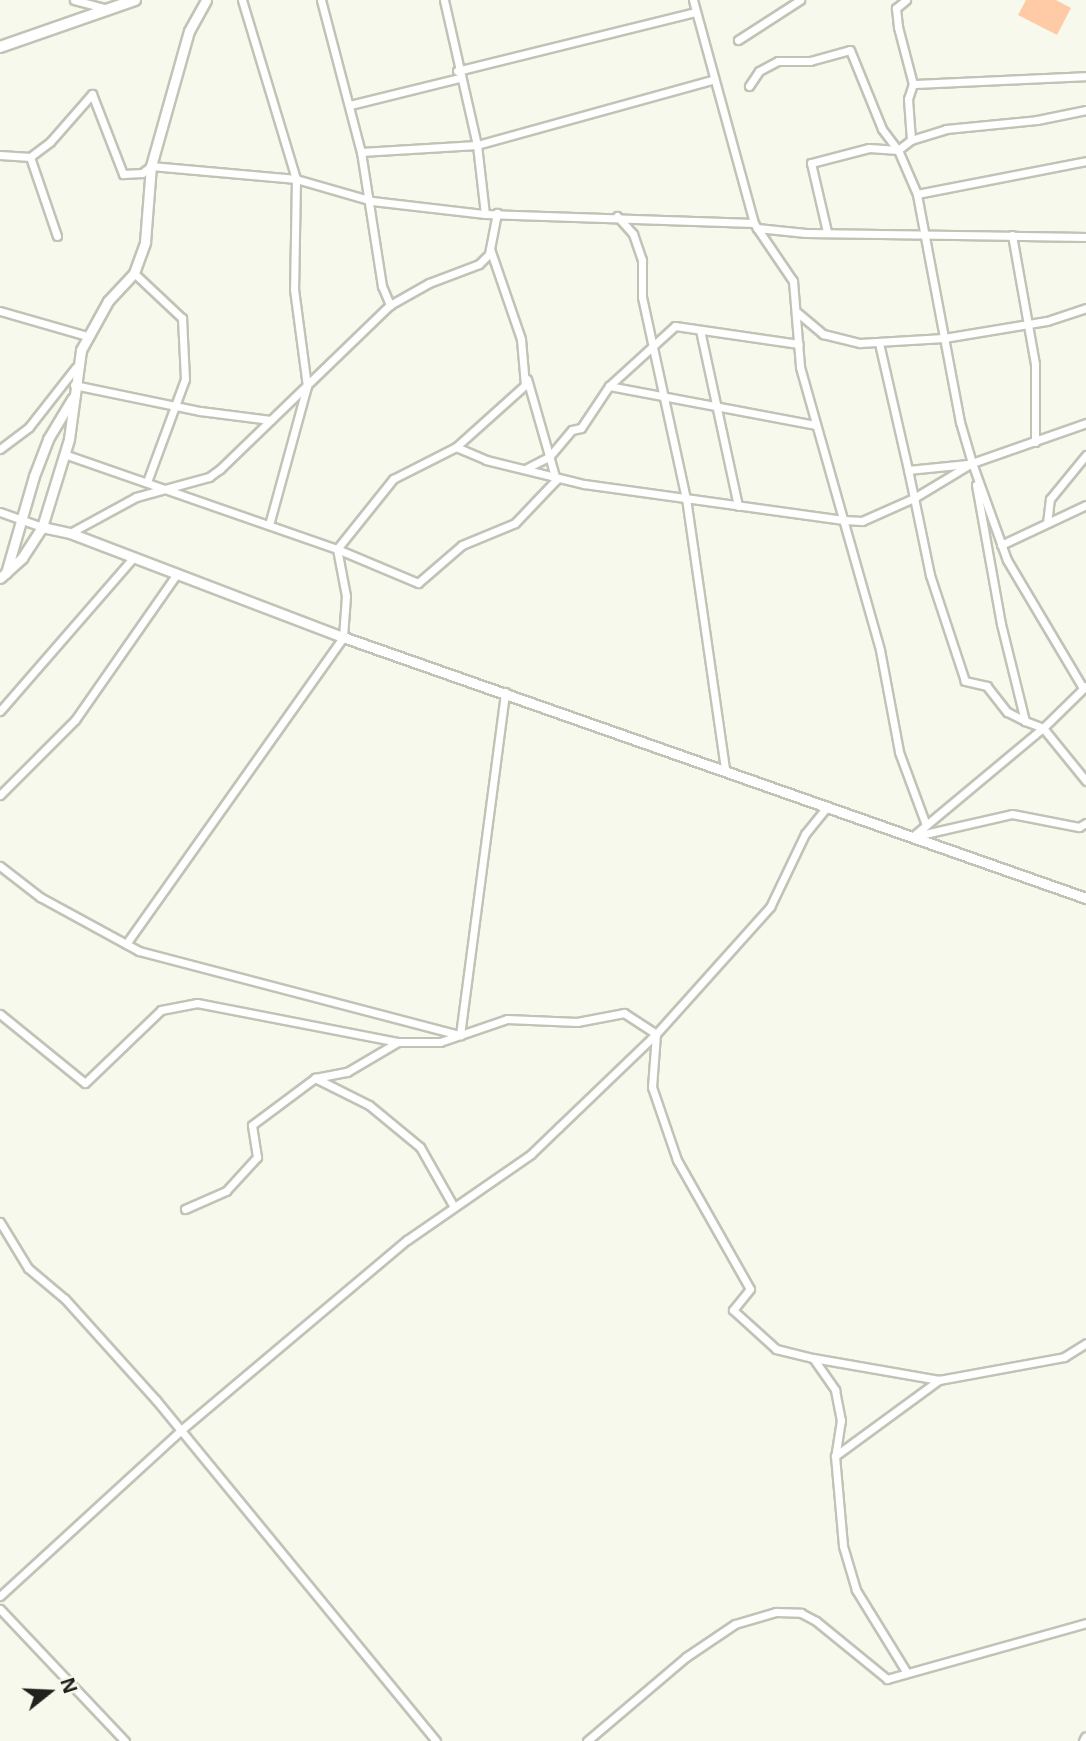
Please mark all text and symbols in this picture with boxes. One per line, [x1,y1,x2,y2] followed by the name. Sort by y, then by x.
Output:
[14,1657,84,1727] north arrow
[54,1674,84,1697] text: N

